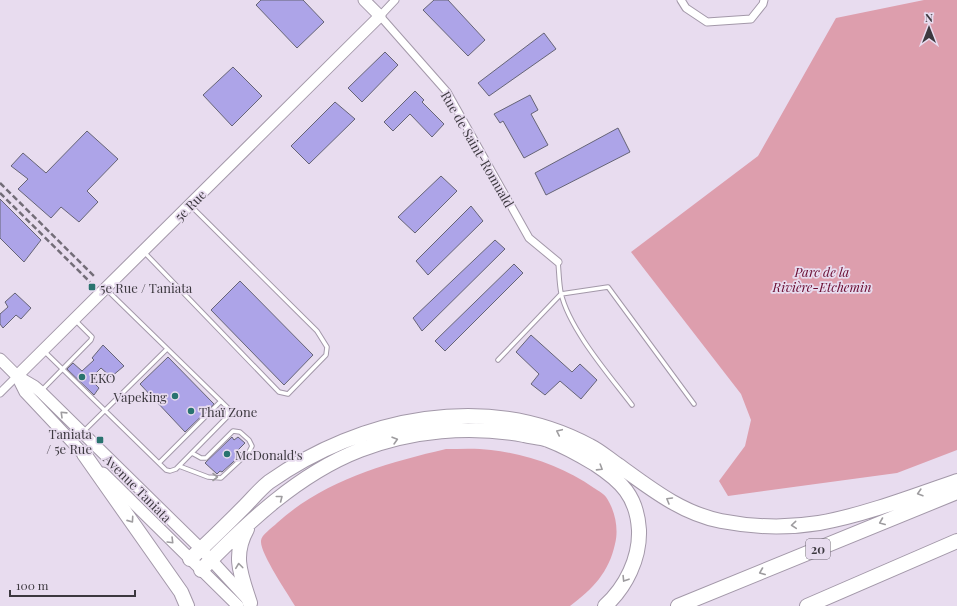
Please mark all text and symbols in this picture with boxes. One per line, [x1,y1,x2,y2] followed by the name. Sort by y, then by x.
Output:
[909,8,949,48] north arrow
[925,10,933,25] text: N
[438,88,518,211] street label: Rue de Saint-Romuald
[171,185,210,224] street label: 5e Rue
[772,263,871,295] park label: Parc de la Rivière-Etchemin
[100,279,193,296] place label: 5e Rue / Taniata
[87,282,97,292] marker: 5e Rue / Taniata
[90,369,115,386] place label: EKO
[77,372,87,382] marker: EKO
[113,388,167,405] place label: Vapeking
[170,391,180,401] marker: Vapeking
[199,403,258,420] place label: Thaï Zone
[186,406,196,416] marker: Thaï Zone
[60,411,68,419] one-way arrow
[46,425,93,457] place label: Taniata / 5e Rue
[556,428,563,436] one-way arrow
[95,435,105,445] marker: Taniata / 5e Rue
[391,436,398,445] one-way arrow
[235,446,303,463] place label: McDonald's
[222,449,232,459] marker: McDonald's
[100,450,176,526] street label: Avenue Taniata
[596,463,603,470] one-way arrow
[212,473,218,481] one-way arrow
[917,488,924,497] one-way arrow
[275,495,282,502] one-way arrow
[666,498,673,505] one-way arrow
[126,516,134,523] one-way arrow
[879,518,886,526] one-way arrow
[791,520,797,529] one-way arrow
[166,536,174,544] one-way arrow
[806,539,830,559] road number: 20
[235,563,244,569] one-way arrow
[758,567,765,575] one-way arrow
[10,572,135,598] scale bar
[622,575,630,582] one-way arrow
[16,577,49,593] text: 100 m

